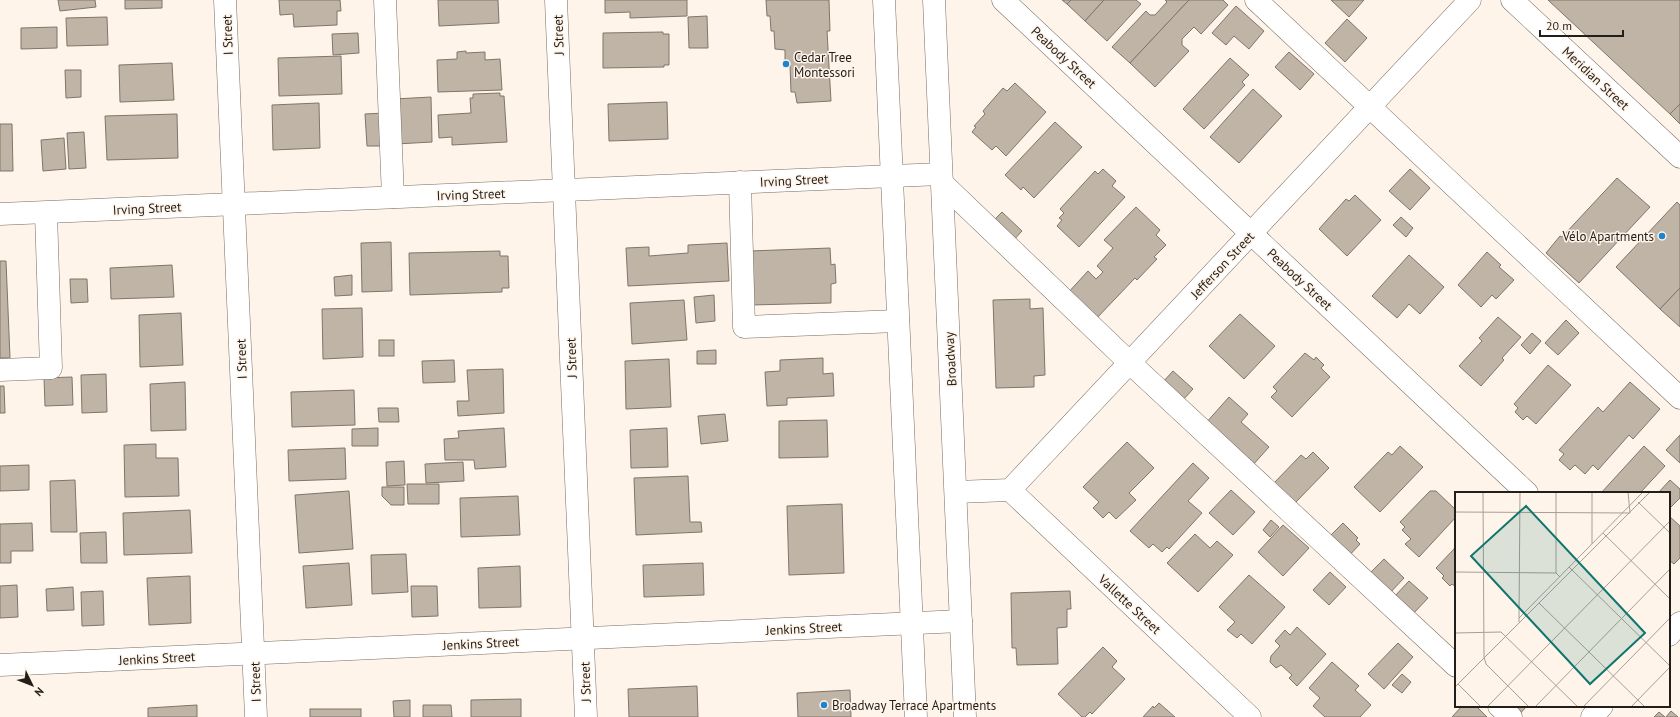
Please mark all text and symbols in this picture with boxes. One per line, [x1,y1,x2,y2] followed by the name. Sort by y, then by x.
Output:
[1540,12,1623,38] scale bar
[218,14,237,56] street label: I Street
[549,14,568,57] street label: J Street
[1546,18,1572,33] text: 20 m
[1027,23,1100,92] street label: Peabody Street
[1559,43,1633,114] street label: Meridian Street
[794,49,855,81] place label: Cedar Tree Montessori
[781,59,791,69] marker: Cedar Tree Montessori
[759,170,829,191] street label: Irving Street
[436,185,506,204] street label: Irving Street
[112,198,182,219] street label: Irving Street
[1186,228,1258,303] street label: Jefferson Street
[1561,228,1654,245] place label: Vélo Apartments
[1657,231,1667,241] marker: Vélo Apartments
[1263,245,1336,314] street label: Peabody Street
[941,331,960,387] street label: Broadway
[562,337,581,380] street label: J Street
[232,338,251,380] street label: I Street
[1455,492,1670,707] inset map
[1094,570,1165,638] street label: Vallette Street
[764,618,843,639] street label: Jenkins Street
[441,633,520,654] street label: Jenkins Street
[117,648,196,669] street label: Jenkins Street
[246,661,265,703] street label: I Street
[576,661,595,704] street label: J Street
[12,665,52,705] north arrow
[32,684,47,699] text: N
[832,697,996,714] place label: Broadway Terrace Apartments
[819,700,829,710] marker: Broadway Terrace Apartments

